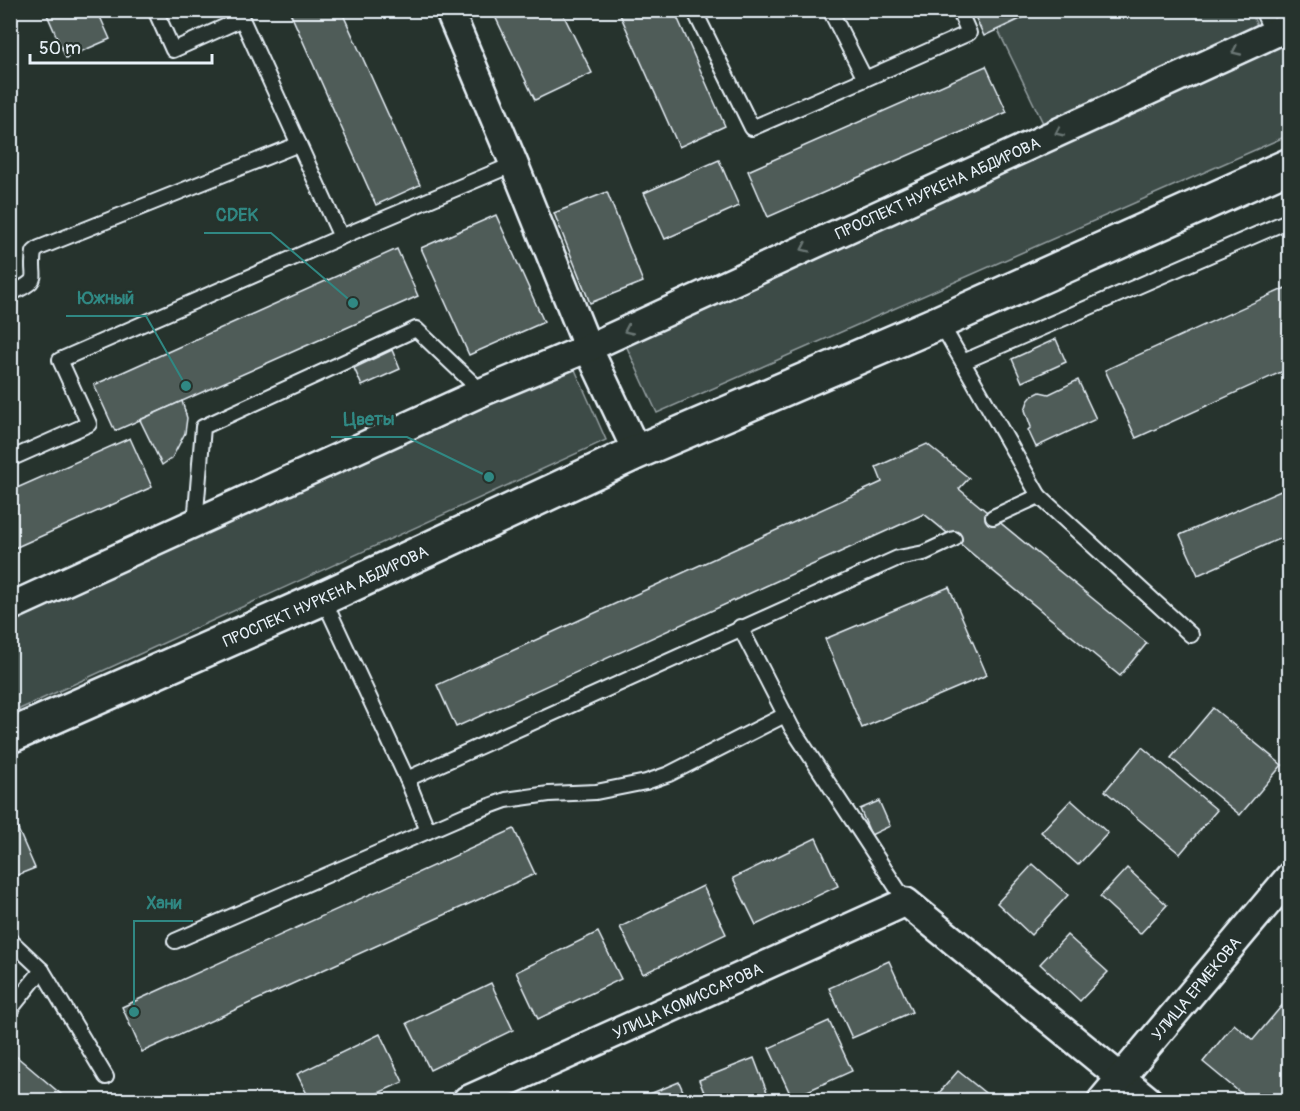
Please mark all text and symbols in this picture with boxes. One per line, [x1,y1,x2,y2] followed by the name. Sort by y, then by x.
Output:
[30,27,212,65] scale bar
[39,37,81,60] text: 50 m
[1232,43,1243,55] one-way arrow
[1055,125,1066,137] one-way arrow
[832,133,1044,244] street label: ПРОСПЕКТ НУРКЕНА АБДИРОВА
[204,197,271,233] callout: CDEK
[216,204,258,227] text: CDEK
[801,241,812,253] one-way arrow
[66,280,146,316] callout: Южный
[77,287,134,310] text: Южный
[624,322,635,334] one-way arrow
[331,401,407,437] callout: Цветы
[343,408,395,431] text: Цветы
[220,542,431,652] street label: ПРОСПЕКТ НУРКЕНА АБДИРОВА
[134,885,193,921] callout: Хани
[146,892,182,915] text: Хани
[1147,933,1246,1045] street label: УЛИЦА ЕРМЕКОВА
[610,959,766,1044] street label: УЛИЦА КОМИССАРОВА

